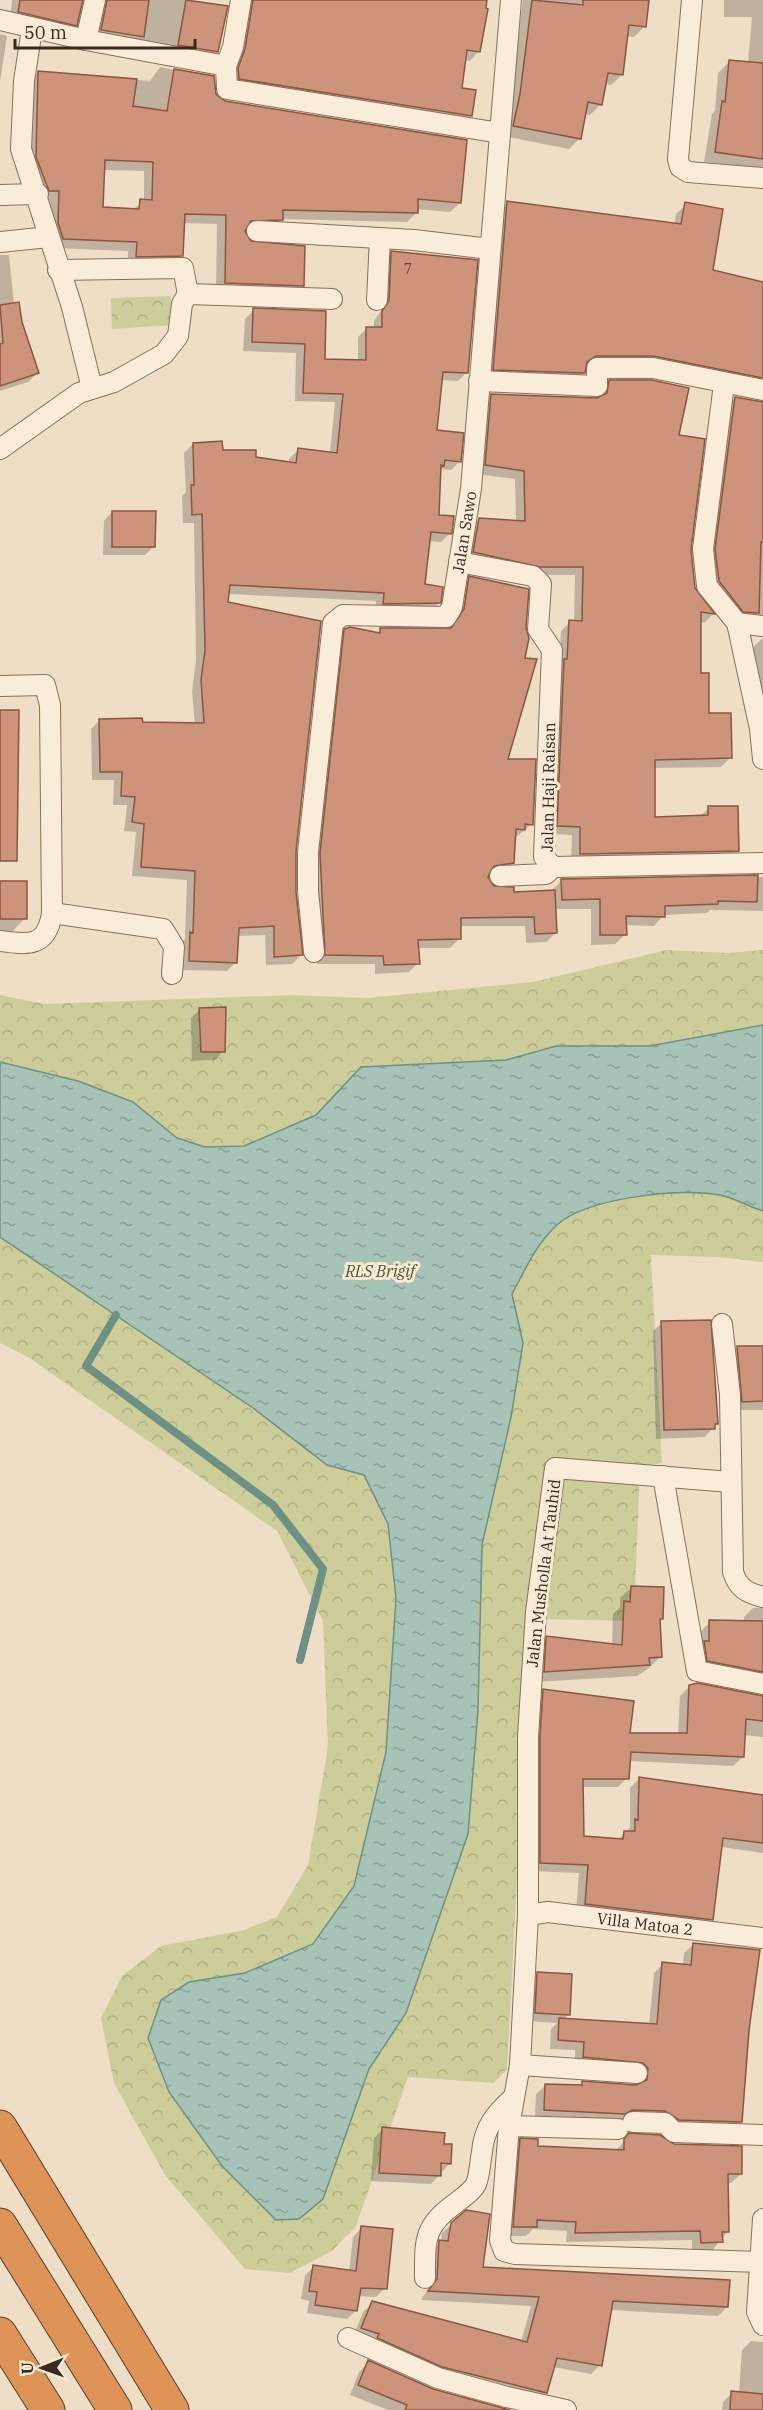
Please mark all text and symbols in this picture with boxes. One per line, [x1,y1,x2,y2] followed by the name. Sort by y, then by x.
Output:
[15,12,195,50] scale bar
[24,21,67,44] text: 50 m
[404,260,412,278] house number: 7
[448,490,481,575] street label: Jalan Sawo
[537,722,559,852] street label: Jalan Haji Raisan
[344,1261,418,1281] park label: RLS Brigif
[522,1478,564,1668] street label: Jalan Musholla At Tauhid
[596,1908,694,1939] street label: Villa Matoa 2
[12,2338,72,2398] north arrow
[17,2362,37,2375] text: U

